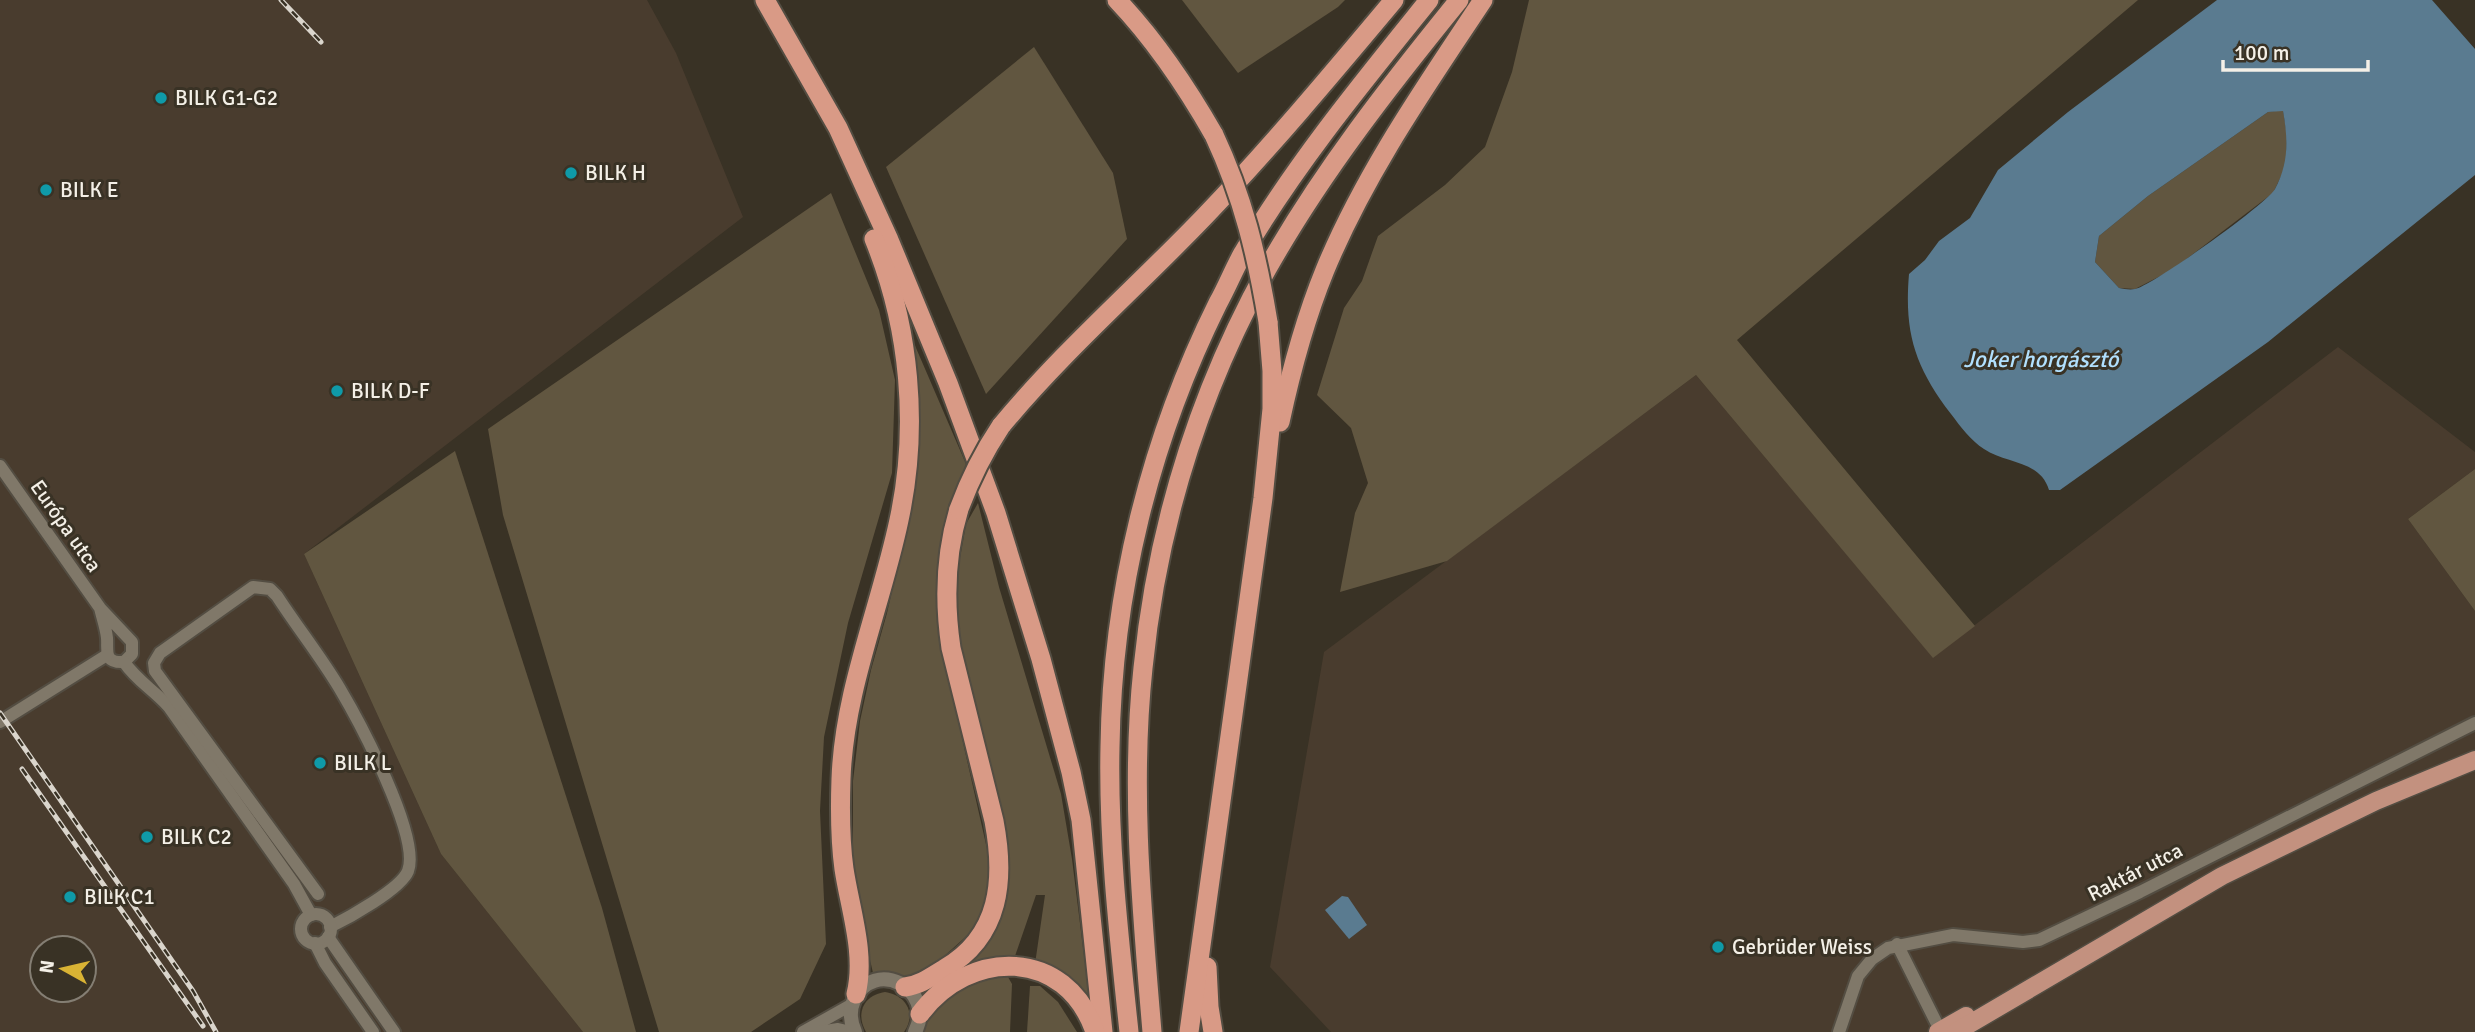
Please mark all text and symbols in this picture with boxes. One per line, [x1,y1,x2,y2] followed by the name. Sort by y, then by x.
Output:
[2223,28,2368,72] scale bar
[2234,40,2289,66] text: 100 m
[175,85,278,111] place label: BILK G1-G2
[153,90,169,106] marker: BILK G1-G2
[585,160,646,186] place label: BILK H
[563,165,579,181] marker: BILK H
[60,177,119,203] place label: BILK E
[38,182,54,198] marker: BILK E
[1963,345,2121,374] water label: Joker horgásztó
[351,378,430,404] place label: BILK D-F
[329,383,345,399] marker: BILK D-F
[25,475,107,577] street label: Európa utca
[334,750,392,776] place label: BILK L
[312,755,328,771] marker: BILK L
[161,824,232,850] place label: BILK C2
[139,829,155,845] marker: BILK C2
[2083,837,2187,907] street label: Raktár utca
[84,884,155,910] place label: BILK C1
[62,889,78,905] marker: BILK C1
[28,934,98,1004] north arrow
[1732,934,1872,960] place label: Gebrüder Weiss
[1710,939,1726,955] marker: Gebrüder Weiss
[34,959,60,975] text: N

